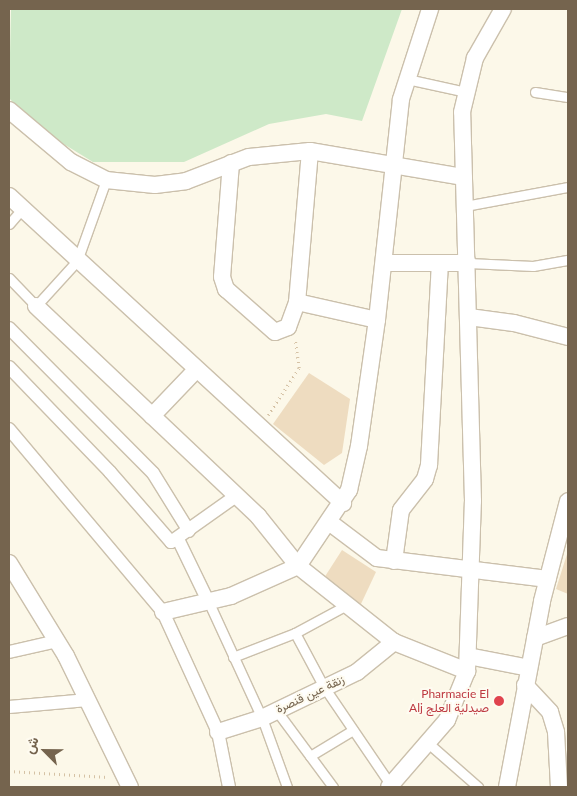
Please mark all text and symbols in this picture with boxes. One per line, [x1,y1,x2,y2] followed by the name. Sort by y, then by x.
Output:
[273,672,347,716] street label: زنقة عين قنصرة
[409,687,489,715] place label: Pharmacie El Alj صيدلية العلج
[493,695,505,707] marker: Pharmacie El Alj صيدلية العلج
[20,726,70,776] north arrow
[20,734,42,756] text: ش

